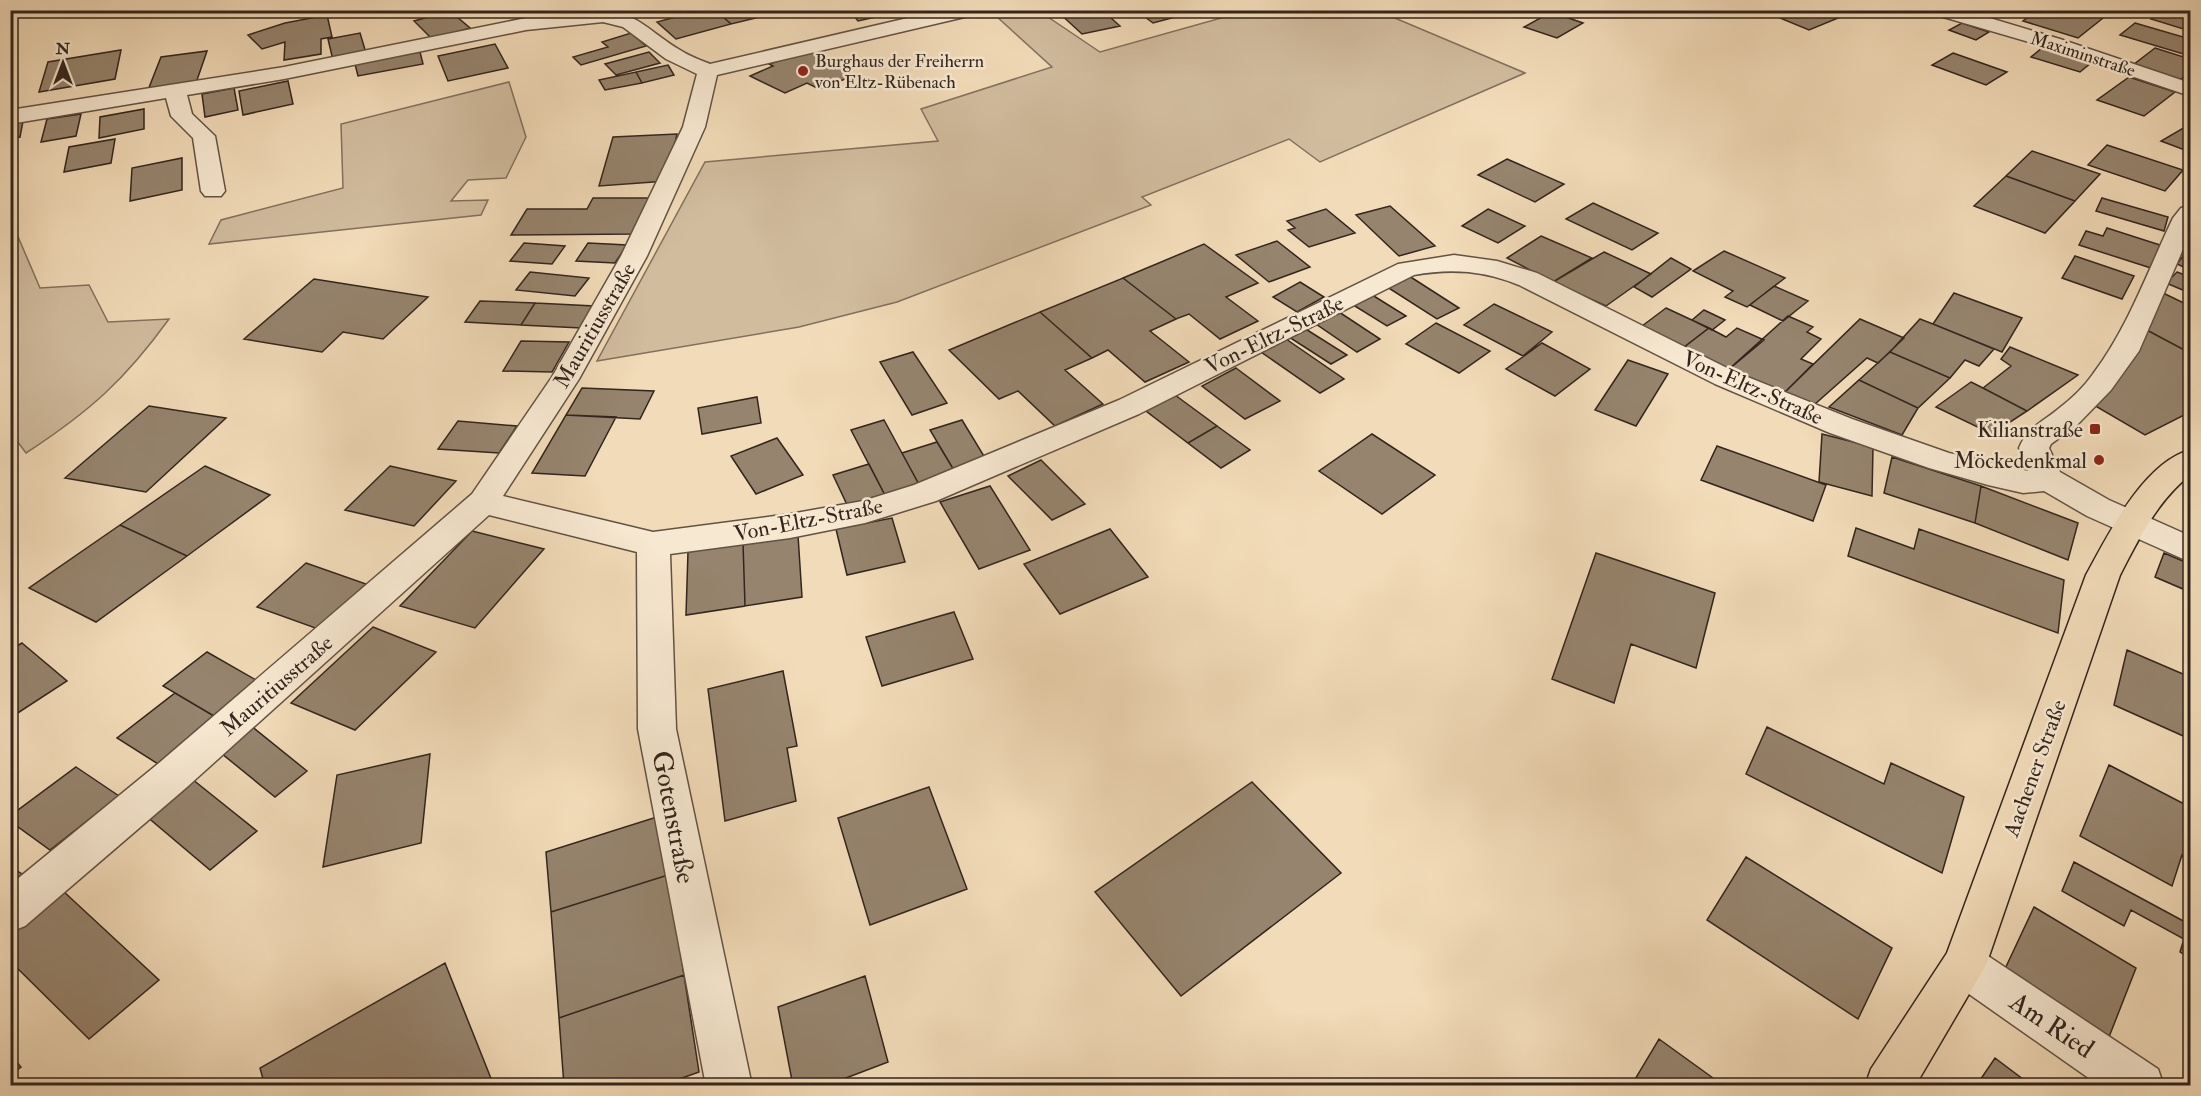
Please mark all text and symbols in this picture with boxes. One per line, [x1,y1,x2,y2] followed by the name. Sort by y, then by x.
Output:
[2028,27,2139,82] street label: Maximinstraße
[33,33,93,93] north arrow
[55,39,71,59] text: N
[814,50,984,94] place label: Burghaus der Freiherrn von Eltz-Rübenach
[796,64,810,78] marker: Burghaus der Freiherrn von Eltz-Rübenach
[548,258,642,393] street label: Mauritiusstraße
[1200,289,1348,381] street label: Von-Eltz-Straße
[1678,344,1827,431] street label: Von-Eltz-Straße
[1977,416,2083,444] place label: Kilianstraße
[2088,422,2102,436] marker: Kilianstraße
[1954,447,2087,475] place label: Möckedenkmal
[2092,453,2106,467] marker: Möckedenkmal
[731,492,885,548] street label: Von-Eltz-Straße
[215,629,339,742] street label: Mauritiusstraße
[1997,696,2073,842] street label: Aachener Straße
[644,748,703,886] street label: Gotenstraße
[2002,985,2100,1066] street label: Am Ried

